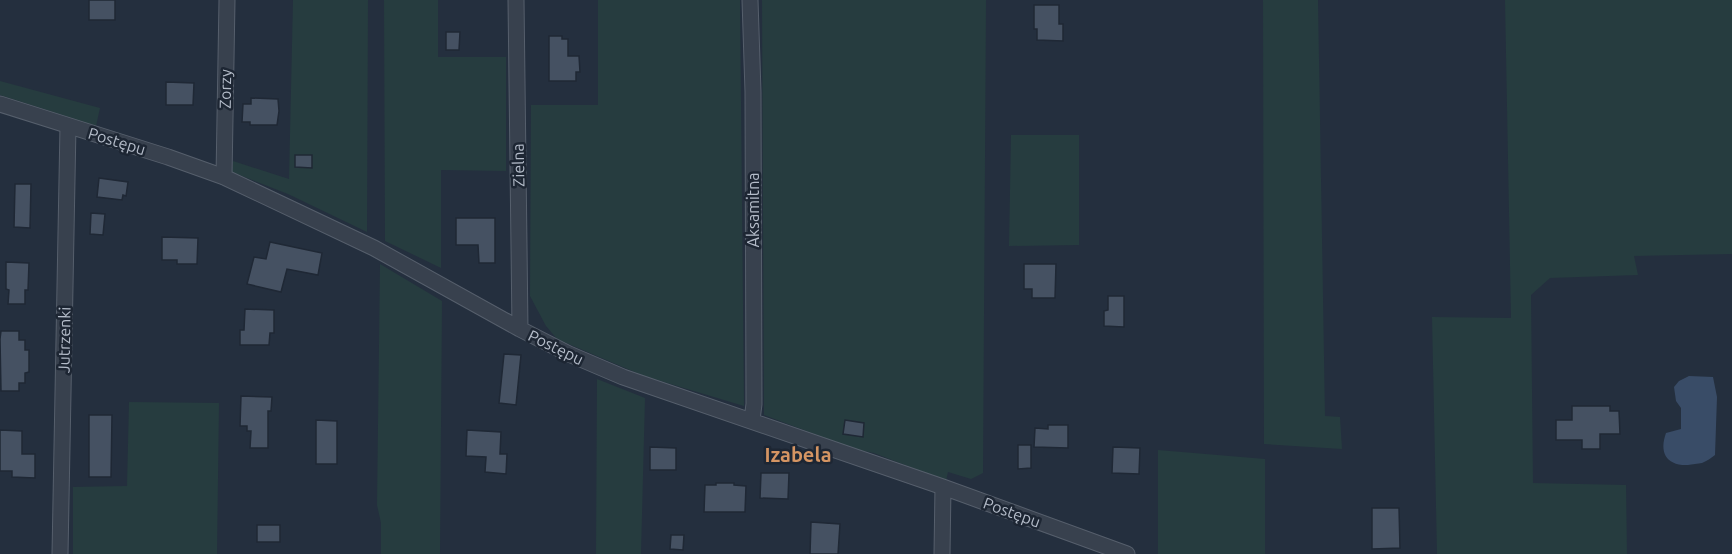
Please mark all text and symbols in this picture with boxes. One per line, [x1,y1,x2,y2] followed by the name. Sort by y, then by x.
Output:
[216,69,234,109] street label: Zorzy
[86,124,148,158] street label: Postępu
[509,143,527,187] street label: Zielna
[744,173,762,248] street label: Aksamitna
[54,307,74,373] street label: Jutrzenki
[525,326,587,368] street label: Postępu
[764,443,832,466] district label: Izabela
[981,493,1043,531] street label: Postępu

